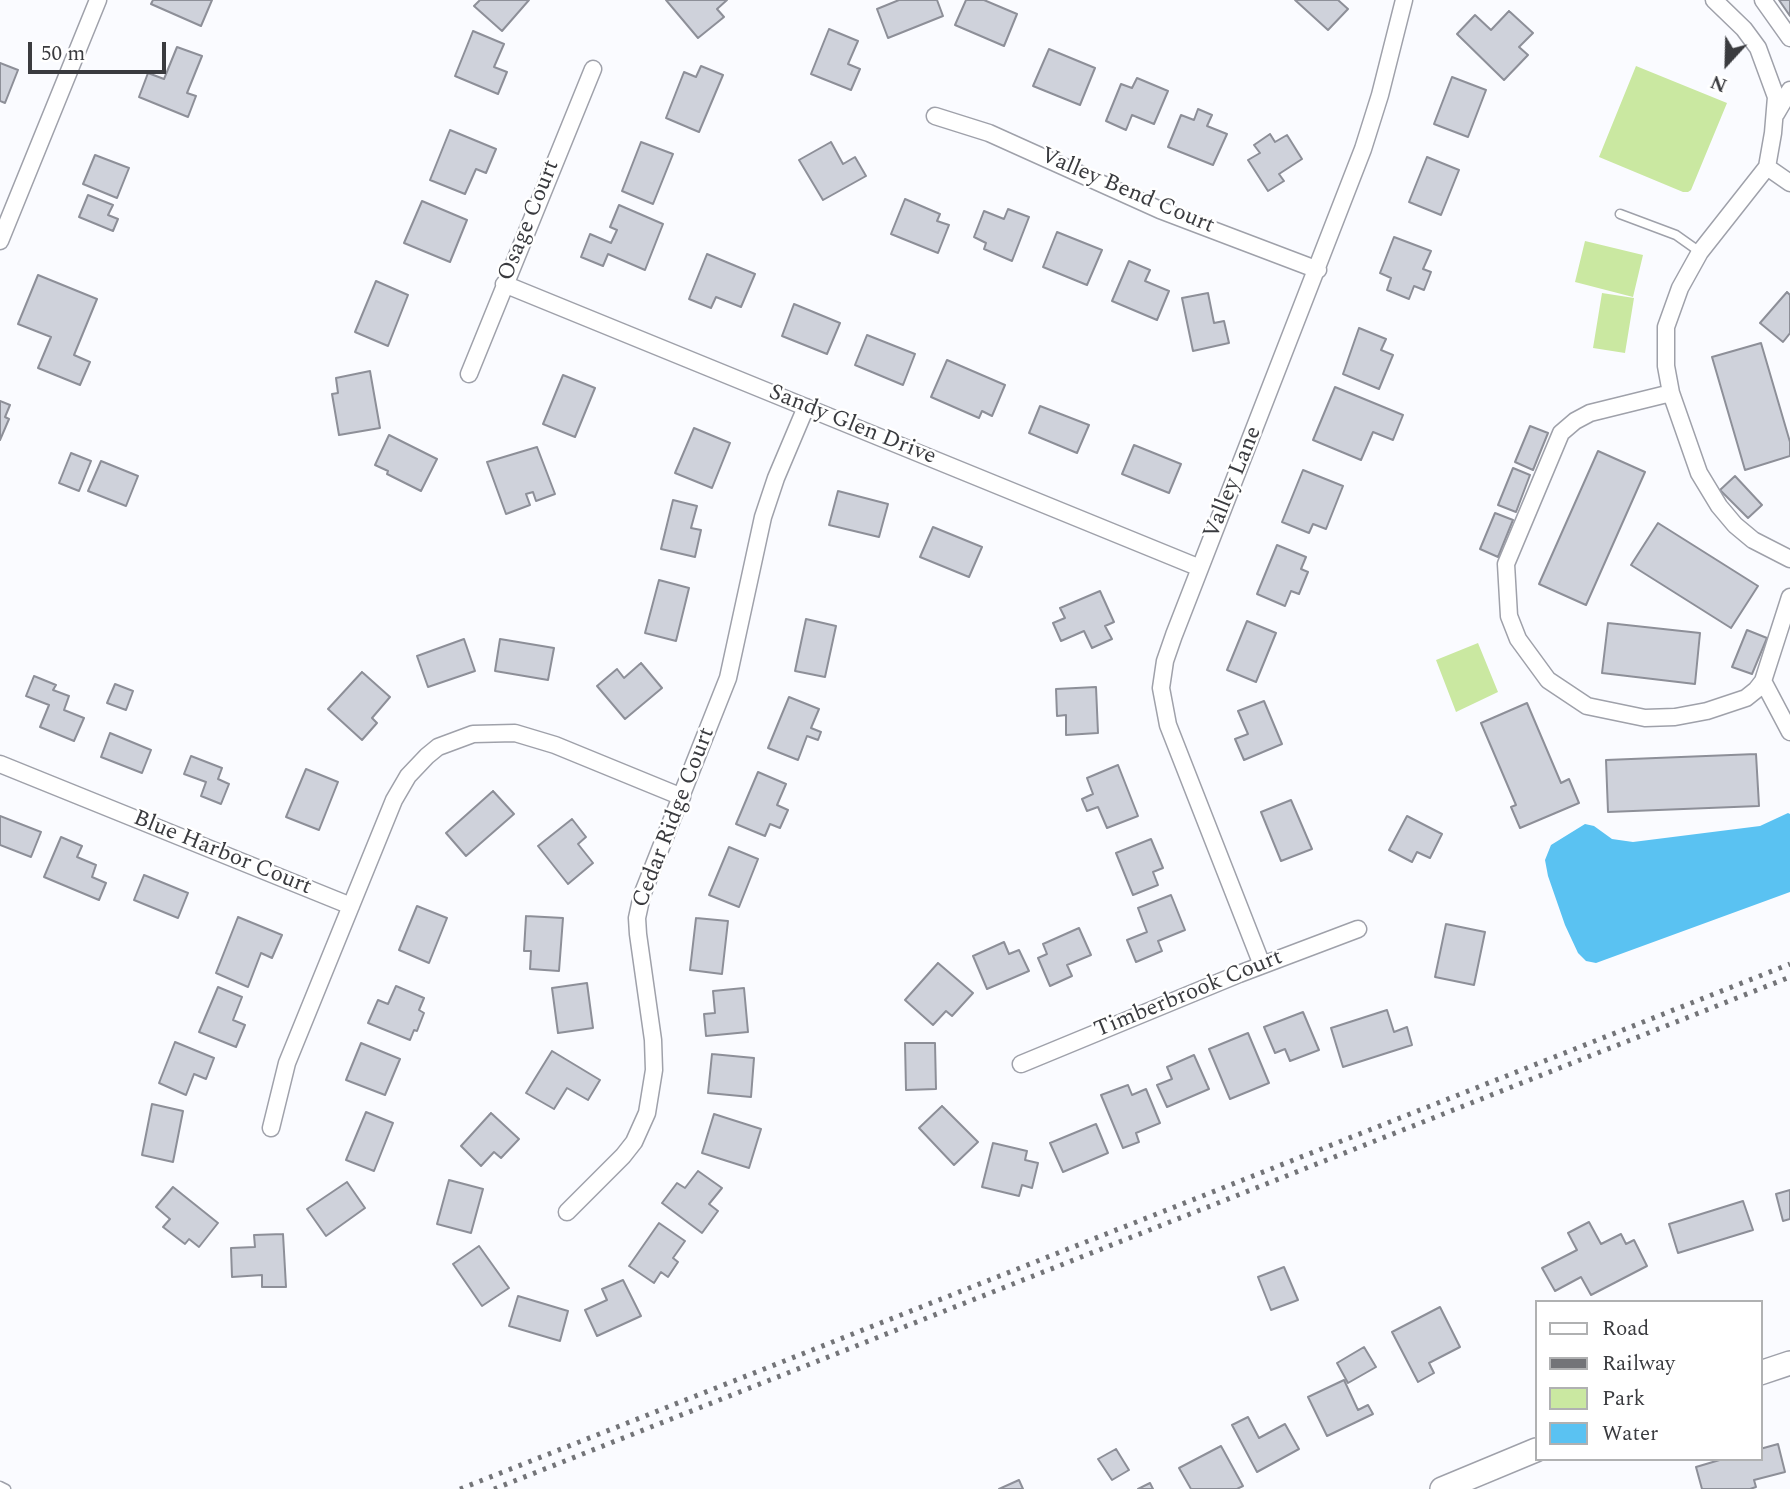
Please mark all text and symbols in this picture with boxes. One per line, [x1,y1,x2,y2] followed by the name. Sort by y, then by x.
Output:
[32,28,170,72] scale bar
[1692,28,1762,98] north arrow
[41,38,85,70] text: 50 m
[1706,67,1732,99] text: N
[1036,143,1218,241] street label: Valley Bend Court
[493,156,567,286] street label: Osage Court
[764,380,940,472] street label: Sandy Glen Drive
[1199,423,1269,543] street label: Valley Lane
[628,724,722,912] street label: Cedar Ridge Court
[129,806,315,902] street label: Blue Harbor Court
[1091,945,1287,1045] street label: Timberbrook Court
[1534,1300,1762,1461] legend
[1602,1313,1649,1345] text: Road
[1602,1348,1675,1380] text: Railway
[1602,1383,1645,1415] text: Park
[1602,1418,1658,1450] text: Water

